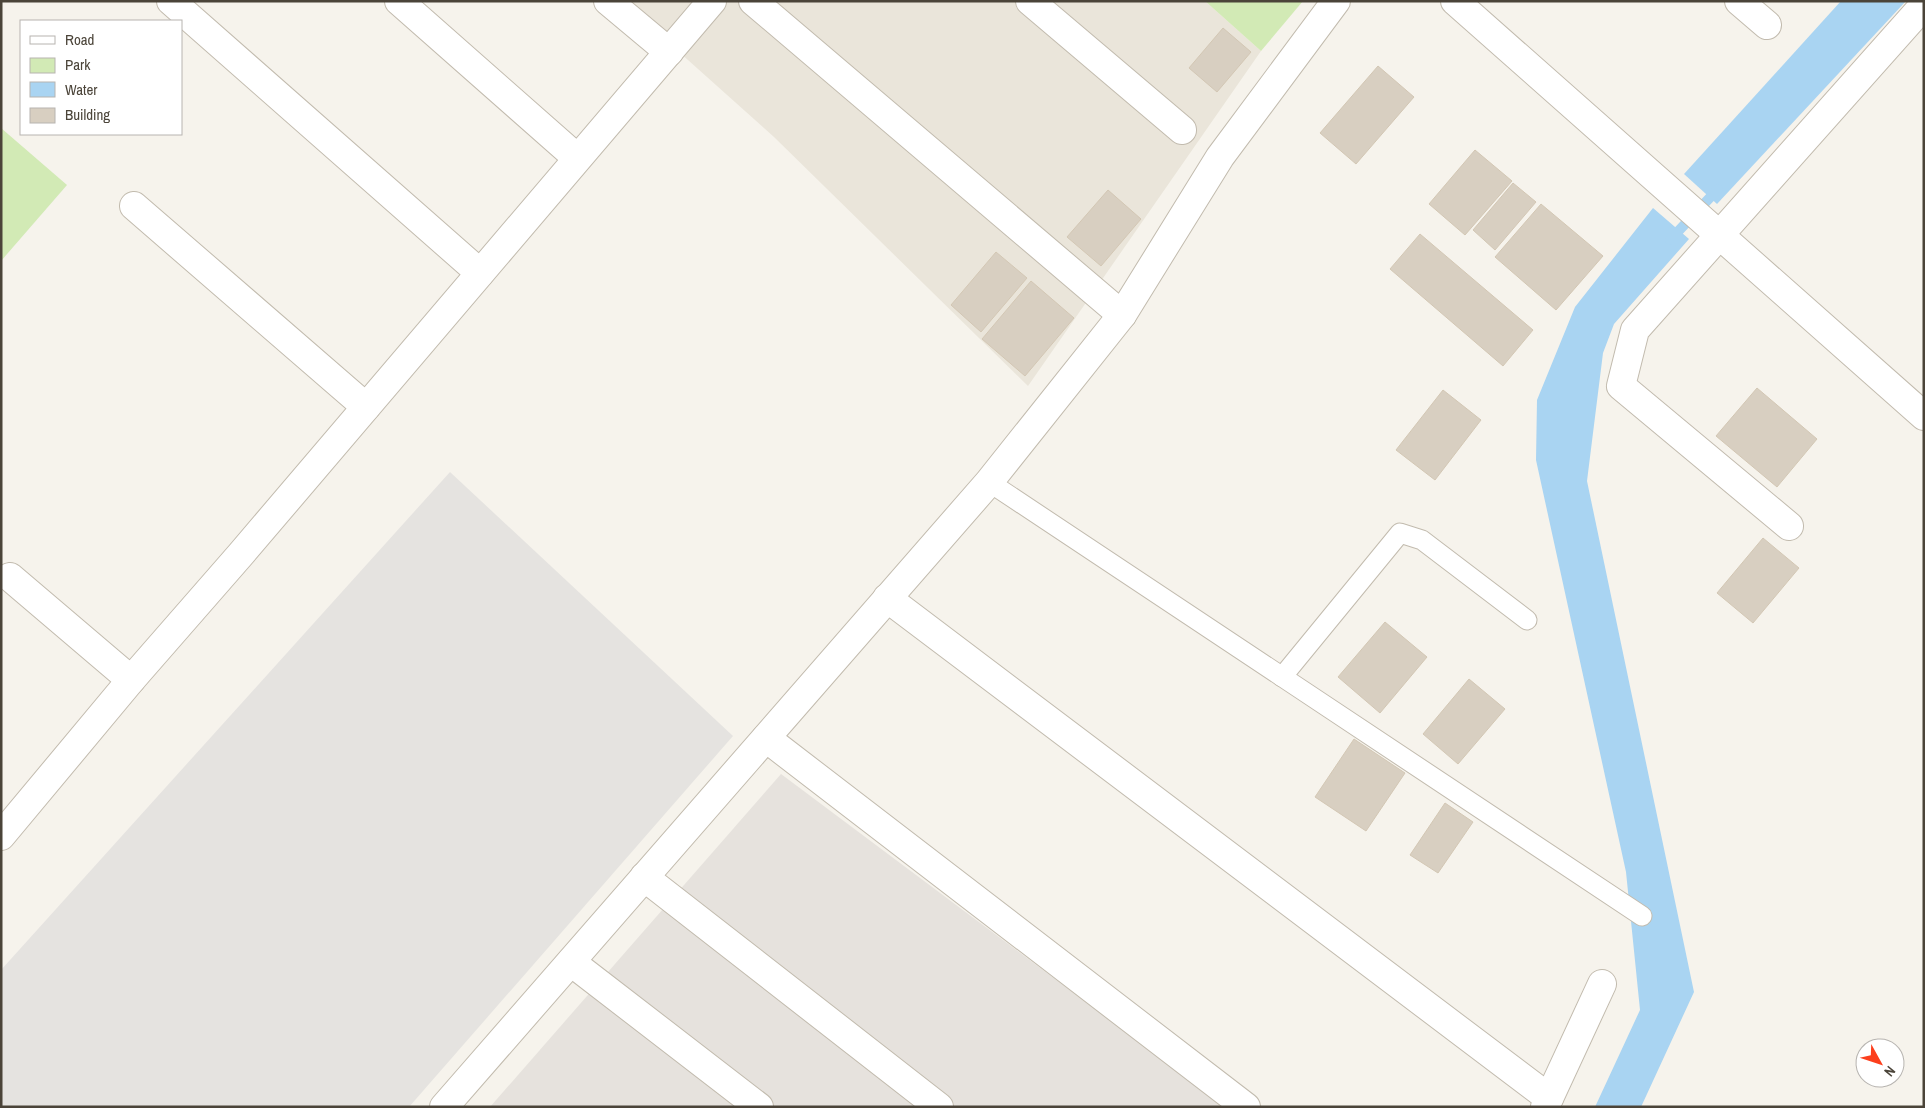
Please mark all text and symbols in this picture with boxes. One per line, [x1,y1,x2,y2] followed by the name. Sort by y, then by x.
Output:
[20,20,182,135] legend
[65,29,94,50] text: Road
[65,54,91,75] text: Park
[65,79,97,100] text: Water
[65,104,110,125] text: Building
[1855,1038,1905,1088] north arrow
[1880,1062,1900,1080] text: N

